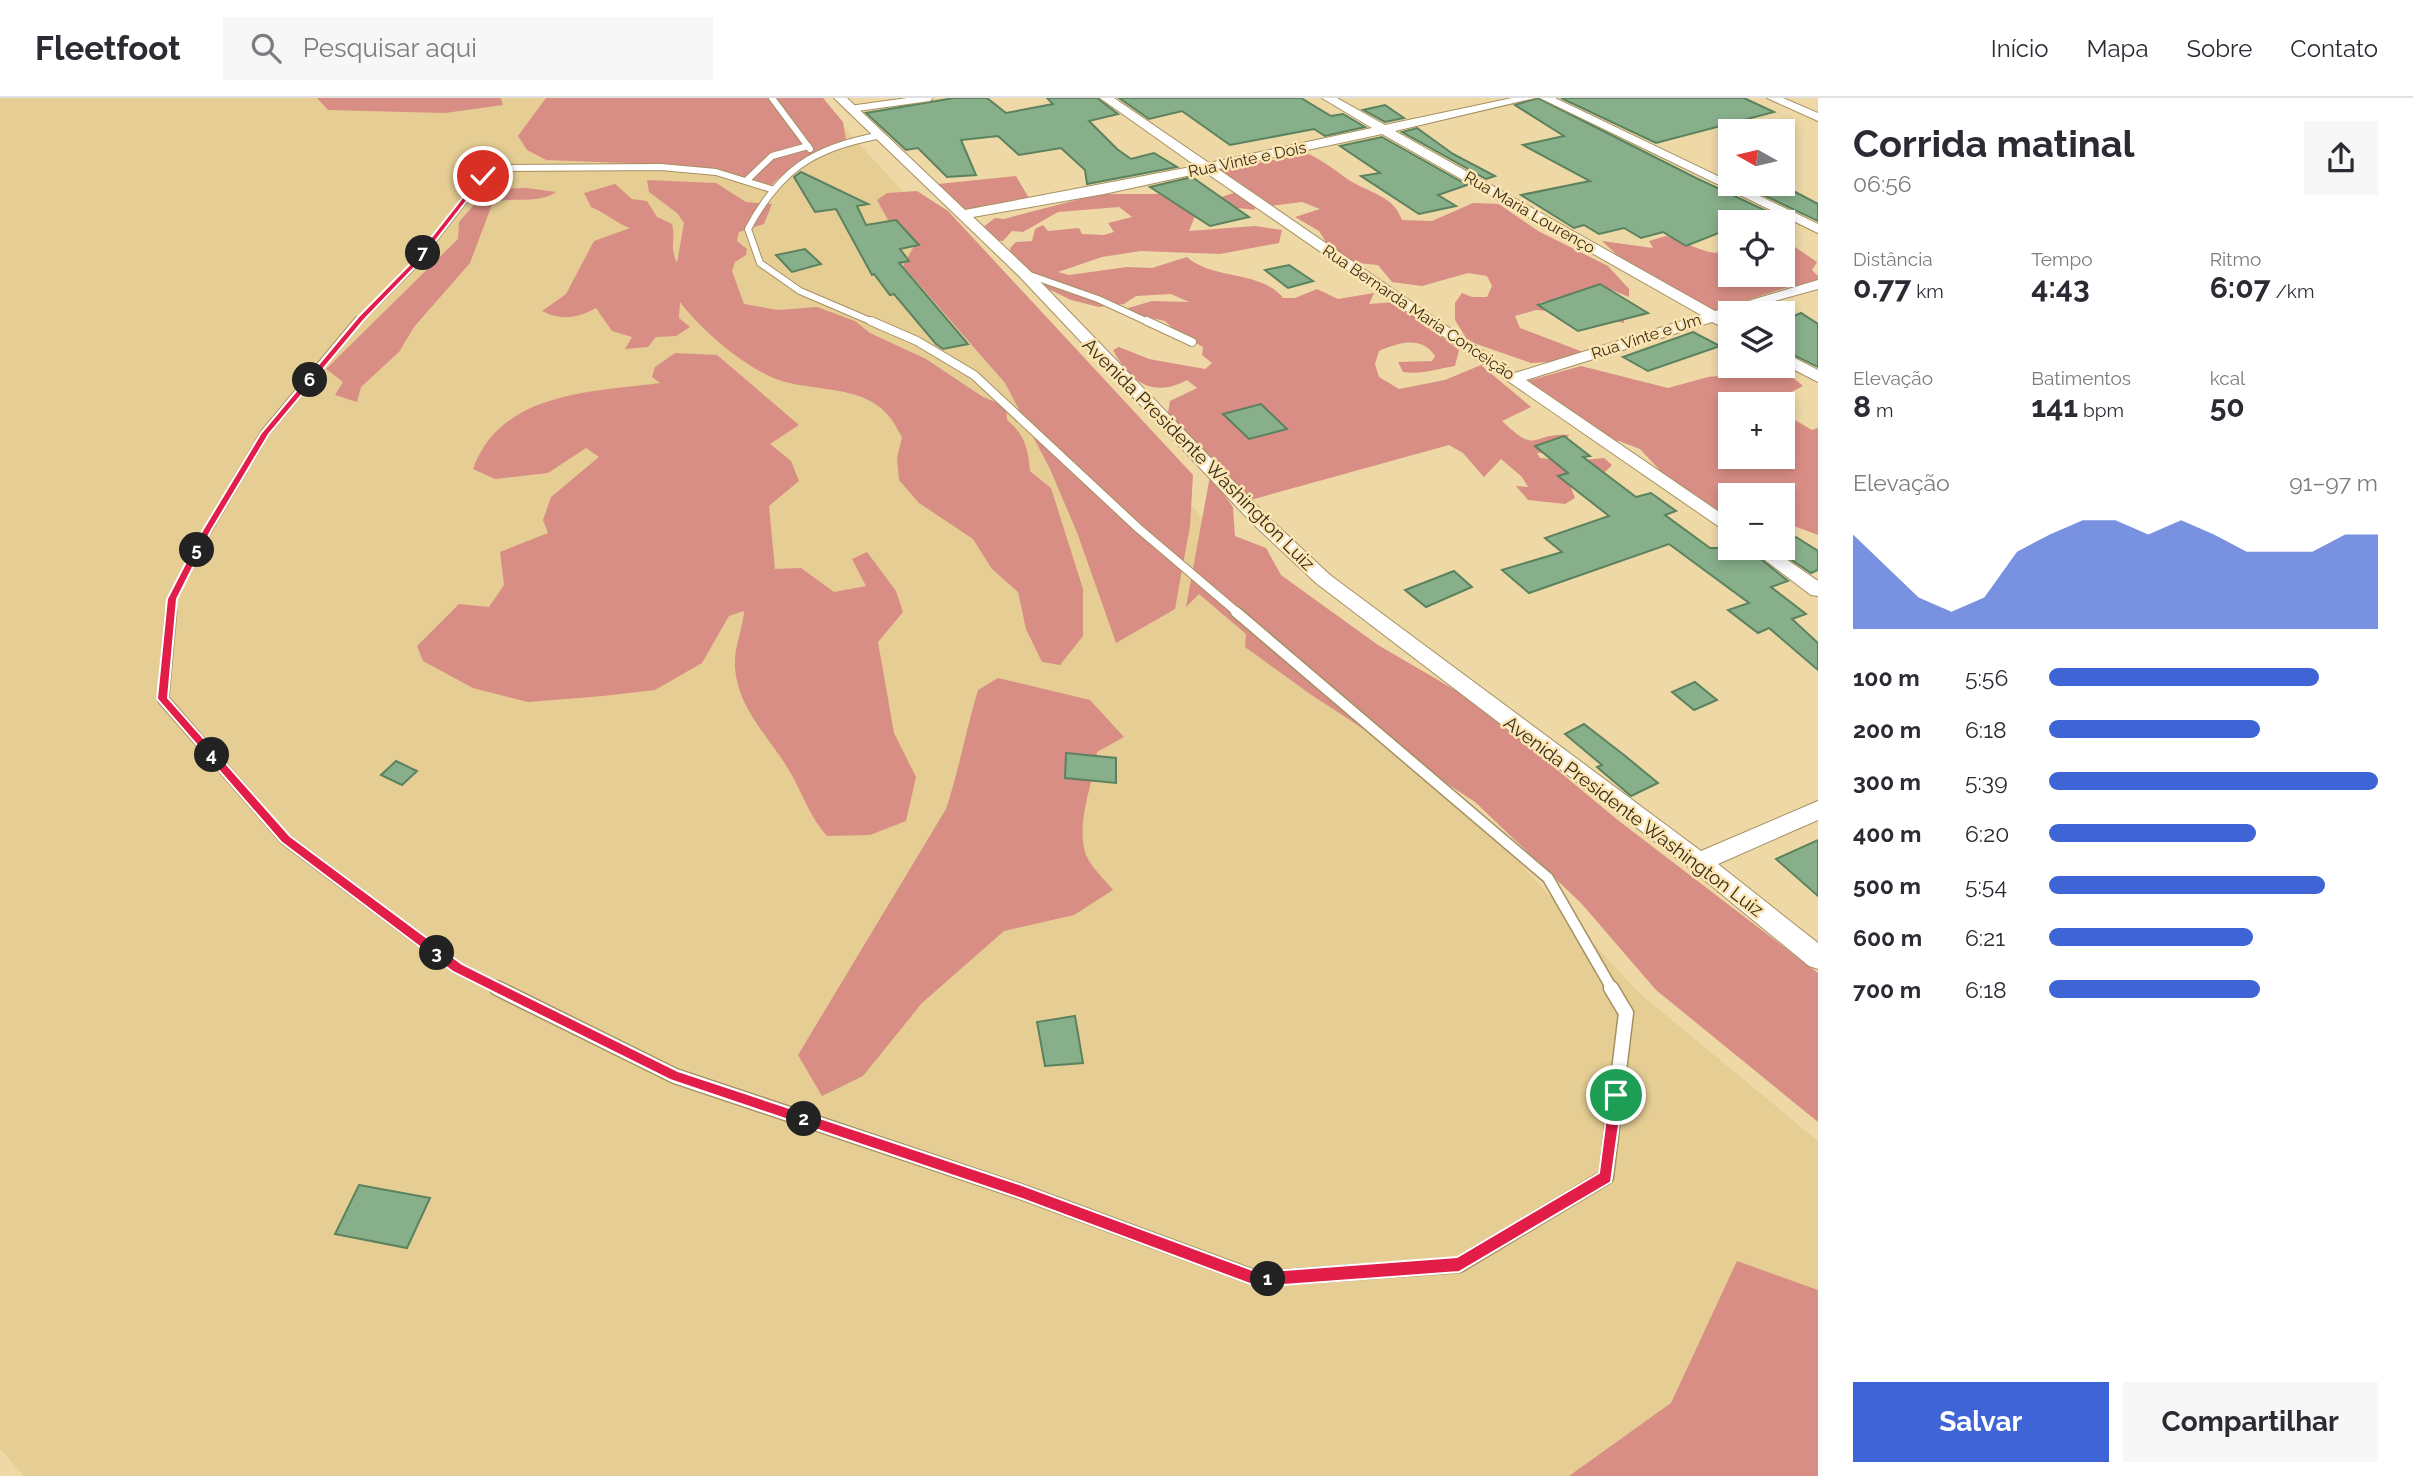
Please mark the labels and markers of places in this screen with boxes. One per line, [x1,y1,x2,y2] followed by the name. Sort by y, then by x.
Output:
[453,146,513,206] pin
[406,236,440,270] pin: 7
[292,362,328,398] pin: 6
[180,532,214,568] pin: 5
[194,738,230,772] pin: 4
[420,936,454,970] pin: 3
[1586,1065,1646,1125] pin
[786,1102,822,1136] pin: 2
[1250,1262,1286,1296] pin: 1

